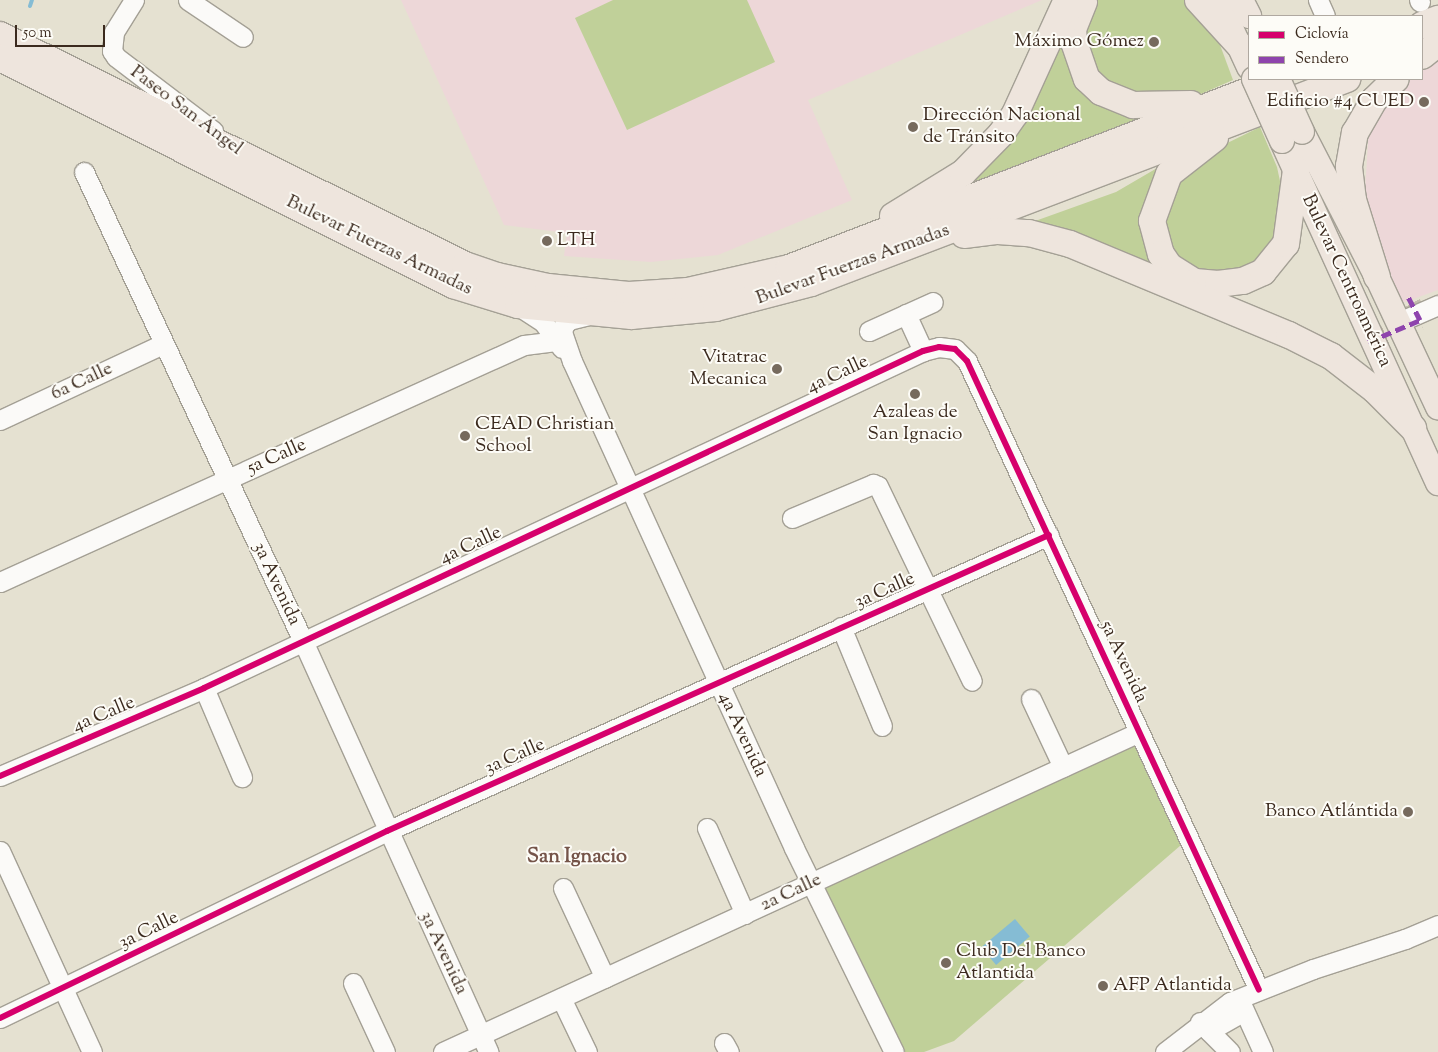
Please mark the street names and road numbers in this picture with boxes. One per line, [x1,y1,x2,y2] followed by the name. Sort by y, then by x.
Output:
[125,61,247,161] street label: Paseo San Ángel
[282,191,476,301] street label: Bulevar Fuerzas Armadas
[1296,191,1396,371] street label: Bulevar Centroamérica
[753,219,953,311] street label: Bulevar Fuerzas Armadas
[804,351,872,399] street label: 4a Calle
[48,358,116,406] street label: 6a Calle
[244,434,310,480] street label: 5a Calle
[437,522,505,570] street label: 4a Calle
[247,539,305,629] street label: 3a Avenida
[851,568,919,614] street label: 3a Calle
[1094,617,1152,707] street label: 5a Avenida
[712,689,772,781] street label: 4a Avenida
[69,692,139,738] street label: 4a Calle
[481,734,549,780] street label: 3a Calle
[757,869,825,917] street label: 2a Calle
[115,907,183,955] street label: 3a Calle
[414,908,472,998] street label: 3a Avenida

